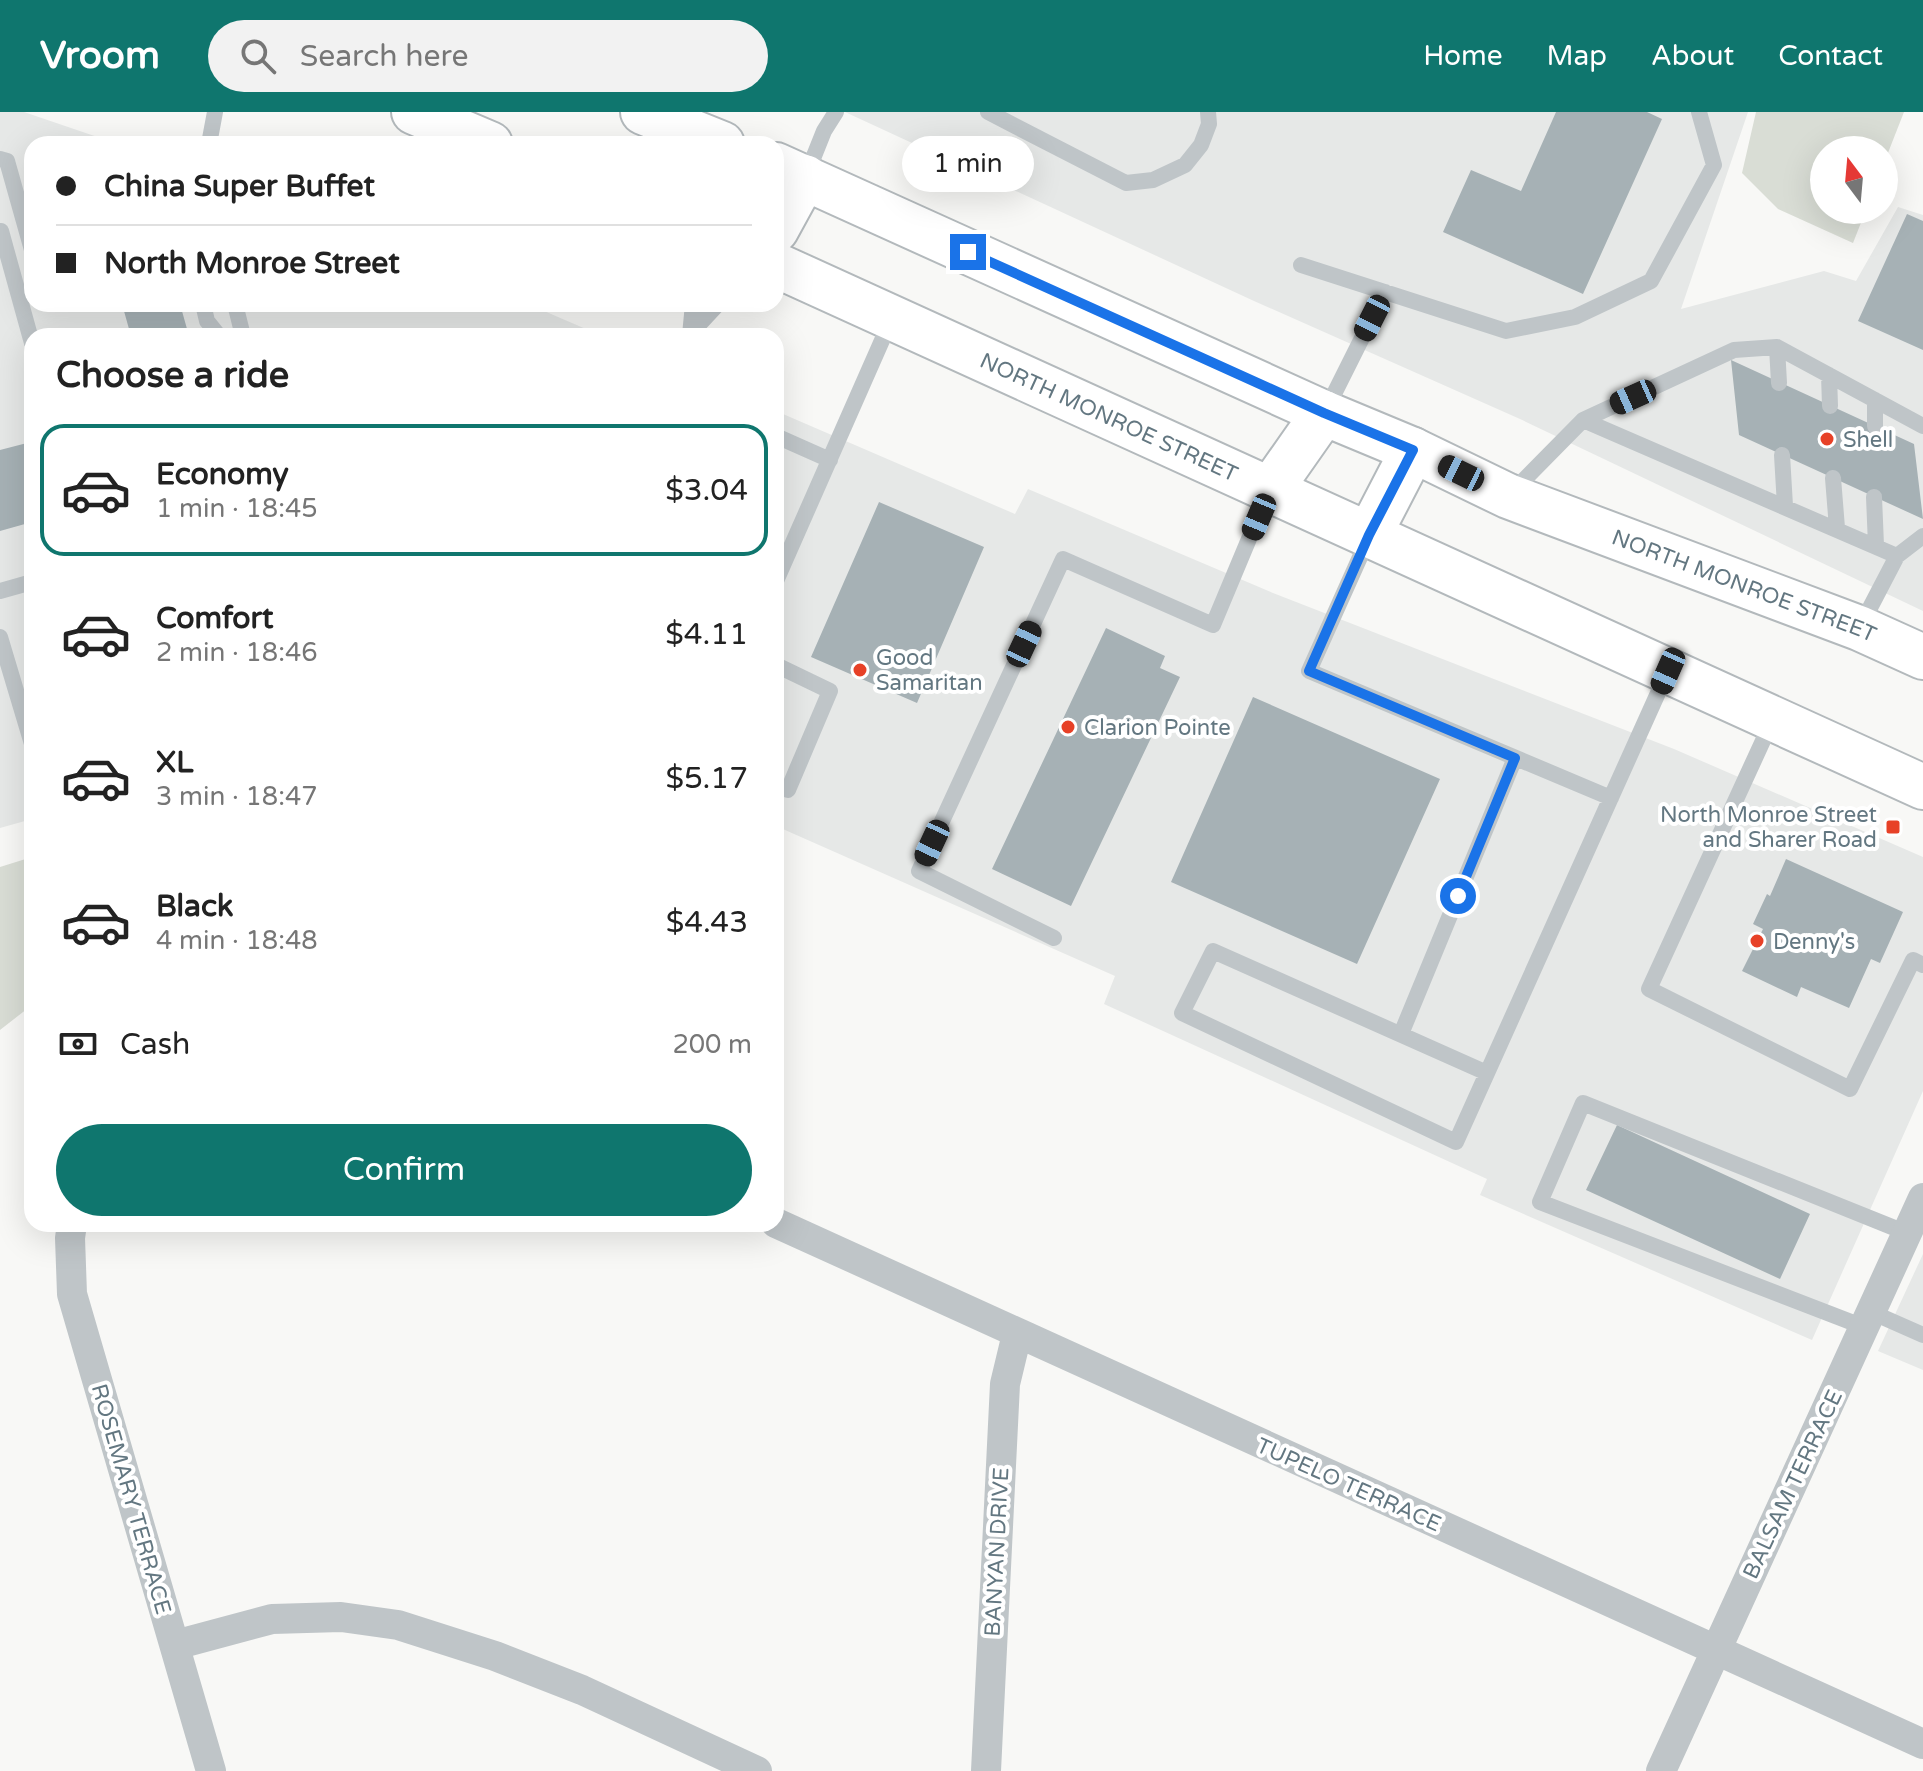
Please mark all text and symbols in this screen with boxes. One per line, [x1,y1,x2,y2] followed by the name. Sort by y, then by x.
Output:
[208,20,768,92] search box
[40,33,160,79] text: Vroom
[236,34,280,78] icon: search
[300,38,468,75] text: Search here
[1423,39,1503,73] text: Home
[1547,39,1607,73] text: Map
[1651,39,1734,73] text: About
[1778,39,1883,73] text: Contact
[902,136,1034,192] callout: 1 min
[1810,136,1898,224] north arrow
[1810,136,1898,224] map controls
[933,148,1003,179] text: 1 min
[104,168,375,205] text: China Super Buffet
[950,234,986,270] route end
[104,245,400,282] text: North Monroe Street
[1350,291,1394,345] car
[976,348,1242,488] street label: NORTH MONROE STREET
[56,354,289,397] text: Choose a ride
[1606,376,1660,418] car
[1843,427,1893,453] place label: Shell
[1818,430,1836,448] marker: Shell
[1434,452,1488,494] car
[60,454,132,526] icon: car
[156,456,289,493] text: Economy
[665,472,748,509] text: $3.04
[1239,490,1279,544] car
[156,493,318,524] text: 1 min · 18:45
[1608,524,1881,648] street label: NORTH MONROE STREET
[60,598,132,670] icon: car
[156,600,274,637] text: Comfort
[665,616,748,653] text: $4.11
[1003,617,1045,671] car
[156,637,318,668] text: 2 min · 18:46
[1647,644,1689,698] car
[876,645,983,696] place label: Good Samaritan
[851,661,869,679] marker: Good Samaritan
[1084,715,1231,741] place label: Clarion Pointe
[1059,718,1077,736] marker: Clarion Pointe
[60,742,132,814] icon: car
[156,744,193,781] text: XL
[666,760,748,797] text: $5.17
[156,781,318,812] text: 3 min · 18:47
[1660,802,1877,853] place label: North Monroe Street and Sharer Road
[911,816,953,870] car
[1884,818,1902,836] marker: North Monroe Street and Sharer Road
[1440,878,1476,914] route start
[60,886,132,958] icon: car
[156,888,233,925] text: Black
[666,904,748,941] text: $4.43
[156,925,318,956] text: 4 min · 18:48
[1773,929,1855,955] place label: Denny's
[1748,932,1766,950] marker: Denny's
[56,1022,100,1066] icon: cash
[120,1026,190,1063] text: Cash
[672,1029,752,1060] text: 200 m
[56,1124,752,1216] button: Confirm
[86,1381,176,1617] street label: ROSEMARY TERRACE
[1738,1386,1848,1583] street label: BALSAM TERRACE
[1252,1432,1445,1537] street label: TUPELO TERRACE
[980,1467,1014,1637] street label: BANYAN DRIVE

